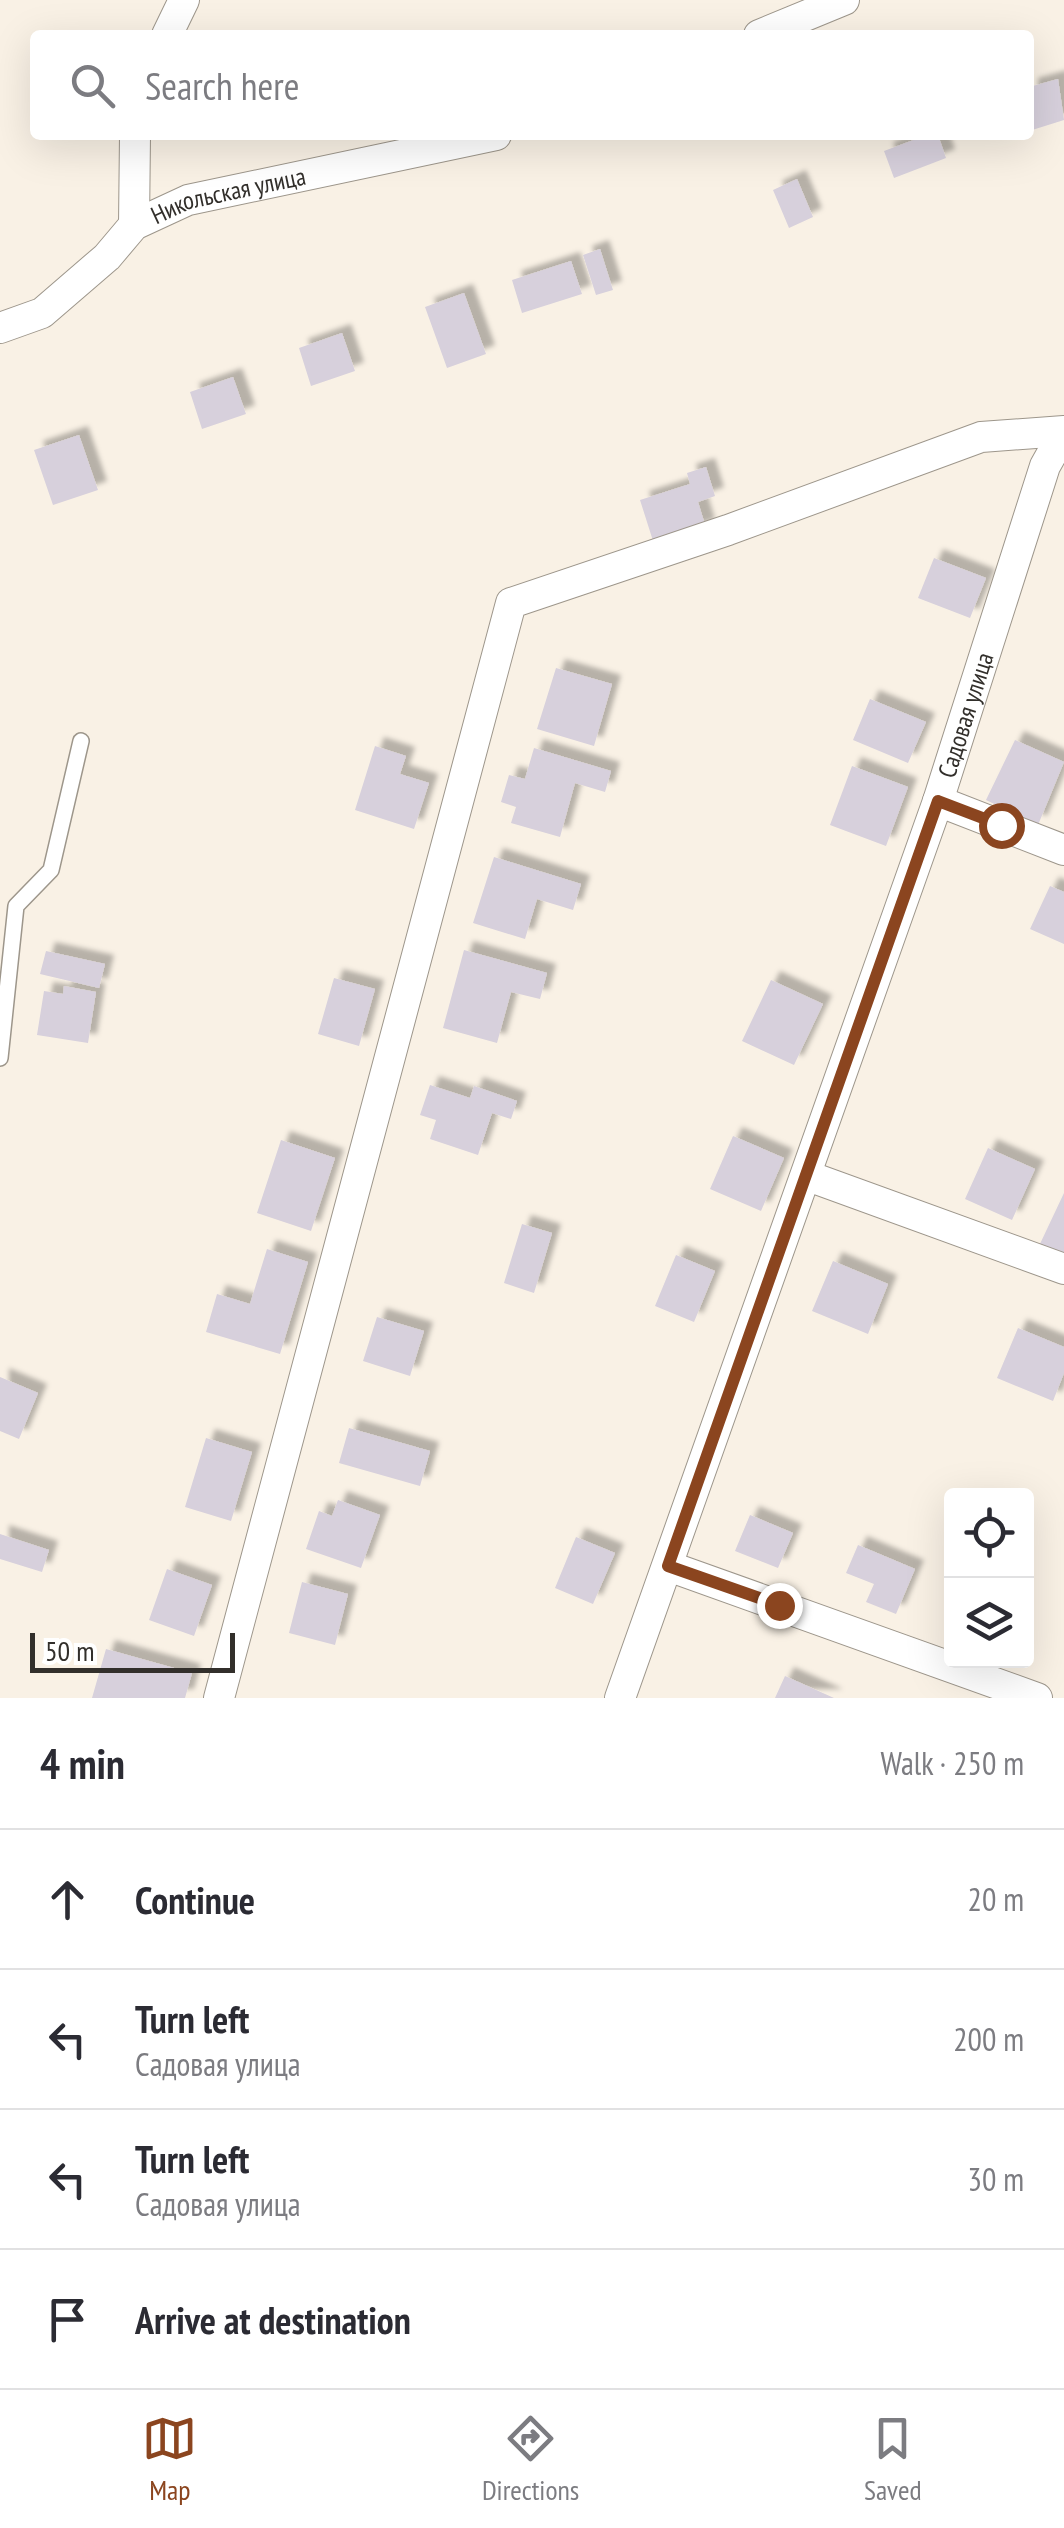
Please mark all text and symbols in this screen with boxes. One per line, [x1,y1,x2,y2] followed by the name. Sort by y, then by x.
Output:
[30,30,1034,140] search box
[65,58,120,113] icon: search
[145,61,299,110] text: Search here
[146,160,308,231] street label: Никольская улица
[931,648,1000,782] street label: Садовая улица
[979,803,1025,849] route start
[944,1488,1034,1668] map controls
[944,1488,1034,1578] button: locate
[944,1578,1034,1668] button: layers
[757,1583,803,1629] route end
[30,1628,235,1672] scale bar
[45,1632,94,1669] text: 50 m
[40,1736,125,1791] text: 4 min
[880,1742,1024,1784] text: Walk · 250 m
[40,1872,95,1927] icon: ahead
[135,1875,255,1924] text: Continue
[968,1878,1024,1920] text: 20 m
[135,1994,249,2043] text: Turn left
[40,2012,95,2067] icon: left
[953,2018,1024,2060] text: 200 m
[135,2043,301,2085] text: Садовая улица
[135,2134,249,2183] text: Turn left
[40,2152,95,2207] icon: left
[968,2158,1024,2200] text: 30 m
[135,2183,301,2225] text: Садовая улица
[40,2292,95,2347] icon: arrive
[135,2295,411,2344] text: Arrive at destination
[142,2411,197,2508] tab: Map
[482,2411,579,2508] tab: Directions
[864,2411,922,2508] tab: Saved

